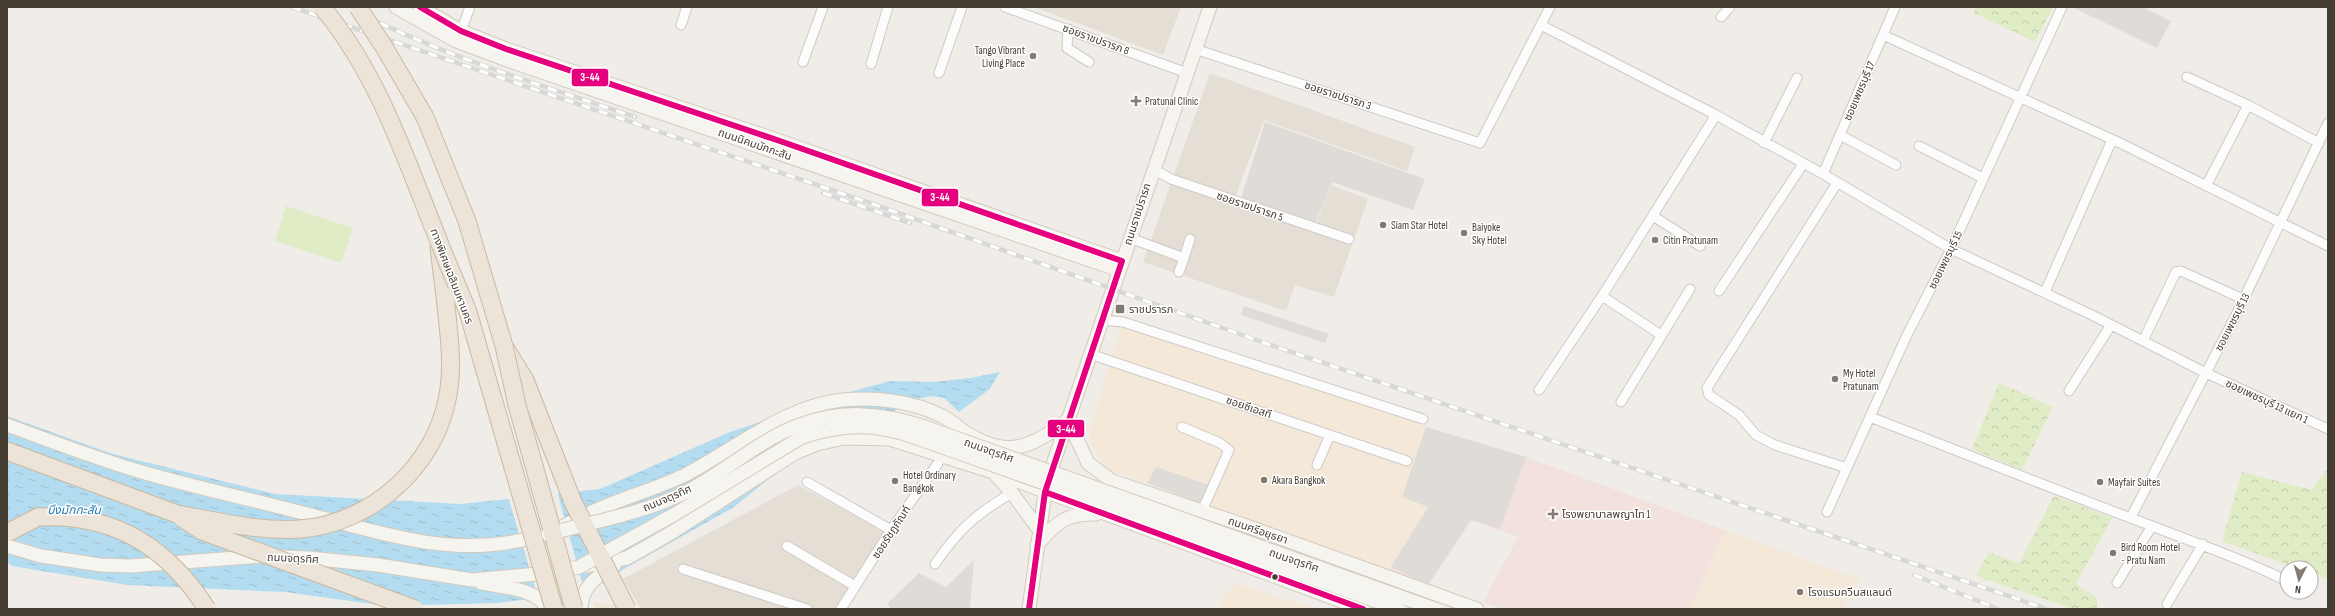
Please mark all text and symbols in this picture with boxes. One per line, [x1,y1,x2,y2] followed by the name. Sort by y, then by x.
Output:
[1061,21,1131,58] street label: ซอยราชปรารภ 8
[975,44,1026,70] place label: Tango Vibrant Living Place
[1028,51,1038,61] marker: Tango Vibrant Living Place
[1841,59,1878,123] street label: ซอยเพชรบุรี 17
[571,68,609,87] line badge: 3-44
[580,71,600,84] text: 3-44
[1303,79,1373,113] street label: ซอยราชปรารภ 3
[1130,95,1142,107] marker: Pratunal Clinic
[1145,95,1198,108] place label: Pratunal Clinic
[716,126,793,163] street label: ถนนนิคมมักกะสัน
[1121,181,1154,247] street label: ถนนราชปรารภ
[921,188,959,207] line badge: 3-44
[1215,189,1285,224] street label: ซอยราชปรารภ 5
[930,191,950,204] text: 3-44
[1391,219,1448,232] place label: Siam Star Hotel
[1378,220,1388,230] marker: Siam Star Hotel
[1472,221,1507,247] place label: Baiyoke Sky Hotel
[427,227,476,326] street label: ทางพิเศษเฉลิมมหานคร
[1459,228,1469,238] marker: Baiyoke Sky Hotel
[1926,229,1965,291] street label: ซอยเพชรบุรี 15
[1663,234,1718,247] place label: Citin Pratunam
[1650,235,1660,245] marker: Citin Pratunam
[2212,291,2253,353] street label: ซอยเพชรบุรี 13
[1114,303,1126,315] marker: ราชปรารภ
[1129,303,1173,316] place label: ราชปรารภ
[1843,367,1879,393] place label: My Hotel Pratunam
[1830,374,1840,384] marker: My Hotel Pratunam
[2223,377,2310,426] street label: ซอยเพชรบุรี 13 แยก 1
[1224,394,1273,421] street label: ซอยซีเอสที
[1047,419,1085,438] line badge: 3-44
[1056,423,1076,436] text: 3-44
[962,435,1016,465] street label: ถนนจตุรทิศ
[903,469,957,495] place label: Hotel Ordinary Bangkok
[1271,474,1326,487] place label: Akara Bangkok
[1259,475,1269,485] marker: Akara Bangkok
[890,476,900,486] marker: Hotel Ordinary Bangkok
[2108,476,2160,489] place label: Mayfair Suites
[2095,477,2105,487] marker: Mayfair Suites
[641,482,694,515] street label: ถนนจตุรทิศ
[47,503,102,518] water label: บึงมักกะสัน
[869,503,913,561] street label: ซอยรัชฎภัณฑ์
[1547,508,1559,520] marker: โรงพยาบาลพญาไท 1
[1562,508,1650,521] place label: โรงพยาบาลพญาไท 1
[1226,514,1289,547] street label: ถนนศรีอยุธยา
[2121,541,2180,567] place label: Bird Room Hotel - Pratu Nam
[1267,546,1321,575] street label: ถนนจตุรทิศ
[2108,548,2118,558] marker: Bird Room Hotel - Pratu Nam
[267,551,319,566] street label: ถนนจตุรทิศ
[2279,560,2319,600] north arrow
[1270,572,1280,582] unlabelled marker
[2294,583,2302,596] text: N
[1808,586,1892,599] place label: โรงแรมควีนสแลนด์
[1795,587,1805,597] marker: โรงแรมควีนสแลนด์

